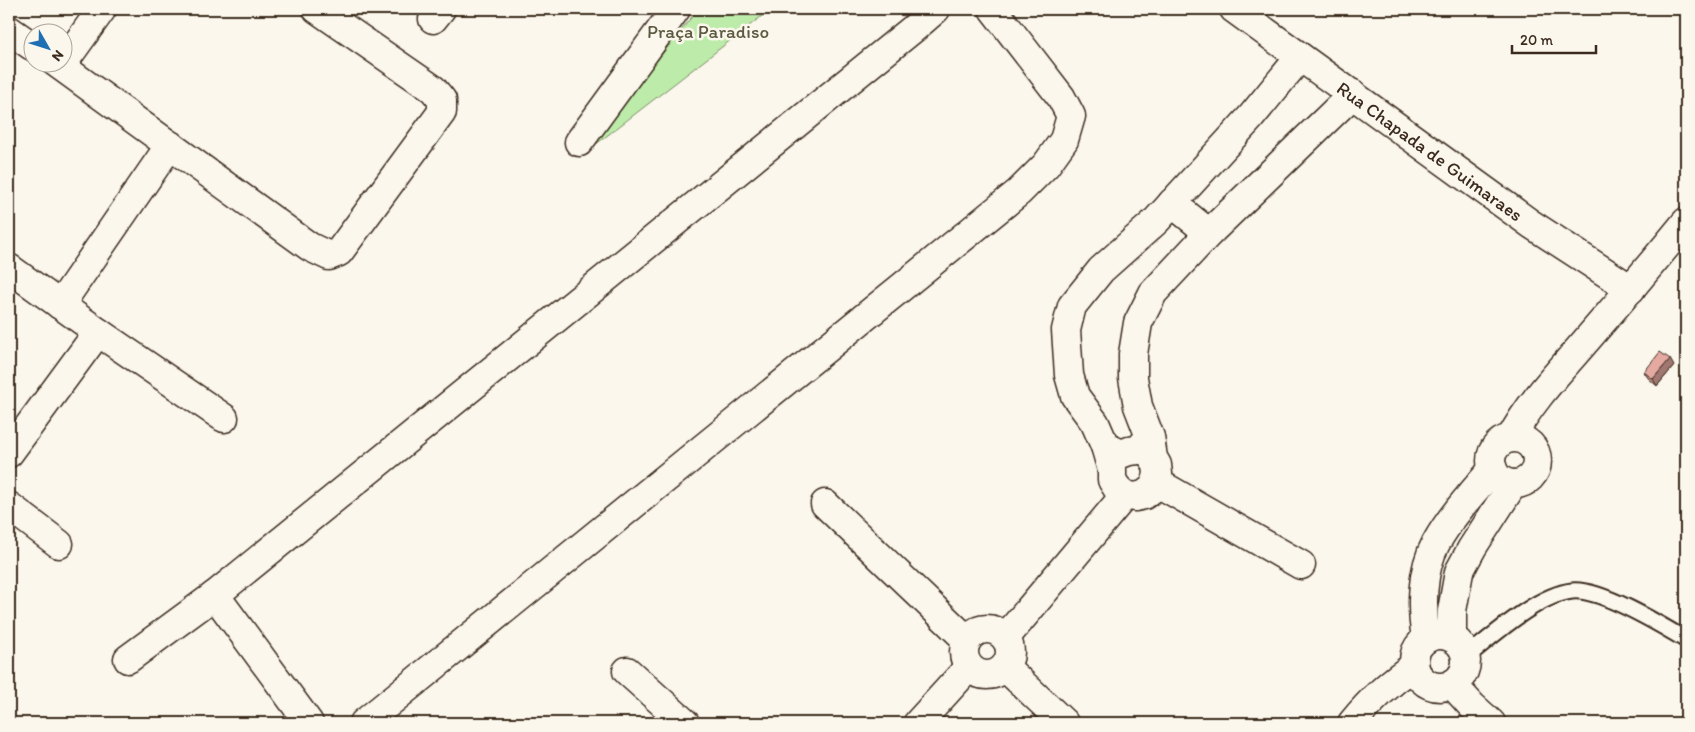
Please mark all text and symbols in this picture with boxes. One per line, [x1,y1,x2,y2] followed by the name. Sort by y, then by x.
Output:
[647,20,769,43] park label: Praça Paradiso
[22,22,72,72] north arrow
[1512,22,1596,54] scale bar
[1520,31,1554,49] text: 20 m
[48,47,67,65] text: N
[1332,76,1527,226] street label: Rua Chapada de Guimaraes

